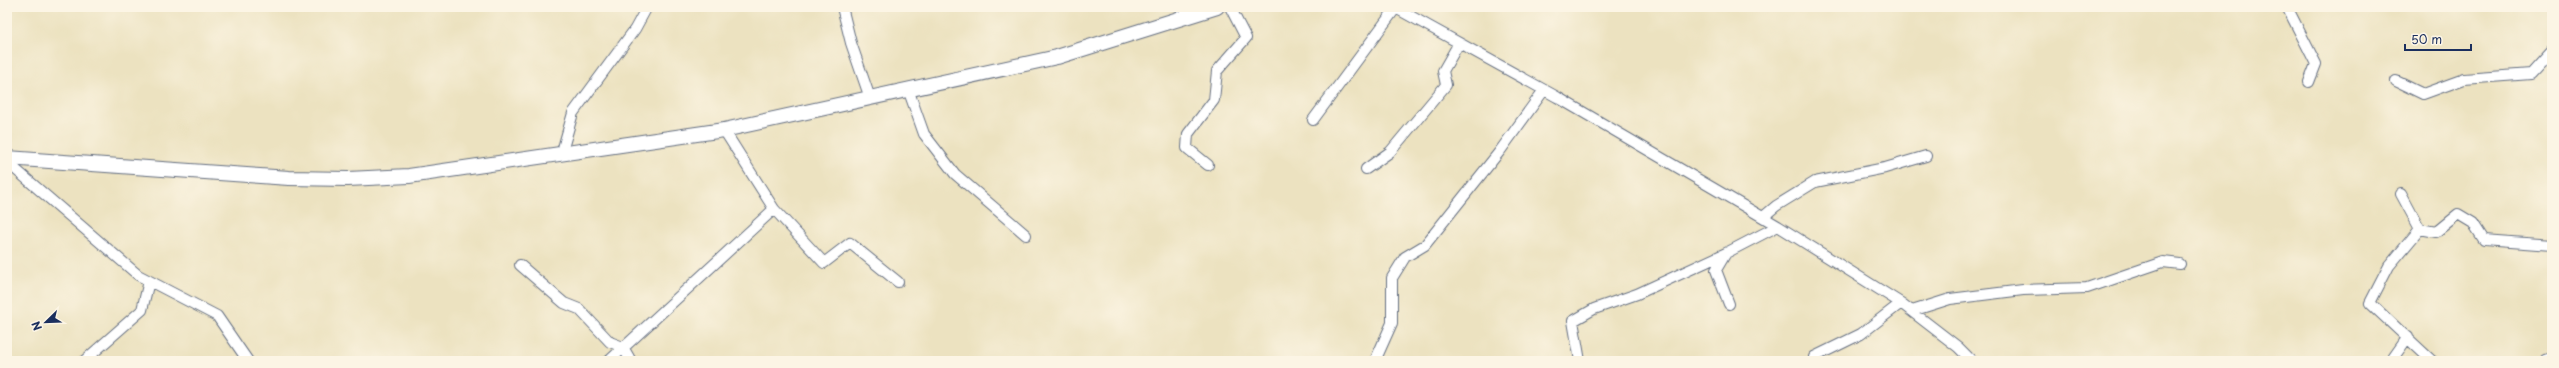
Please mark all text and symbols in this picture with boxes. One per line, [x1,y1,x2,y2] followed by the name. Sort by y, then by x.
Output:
[2405,26,2471,52] scale bar
[2411,30,2442,48] text: 50 m
[26,302,66,342] north arrow
[27,319,46,333] text: N

